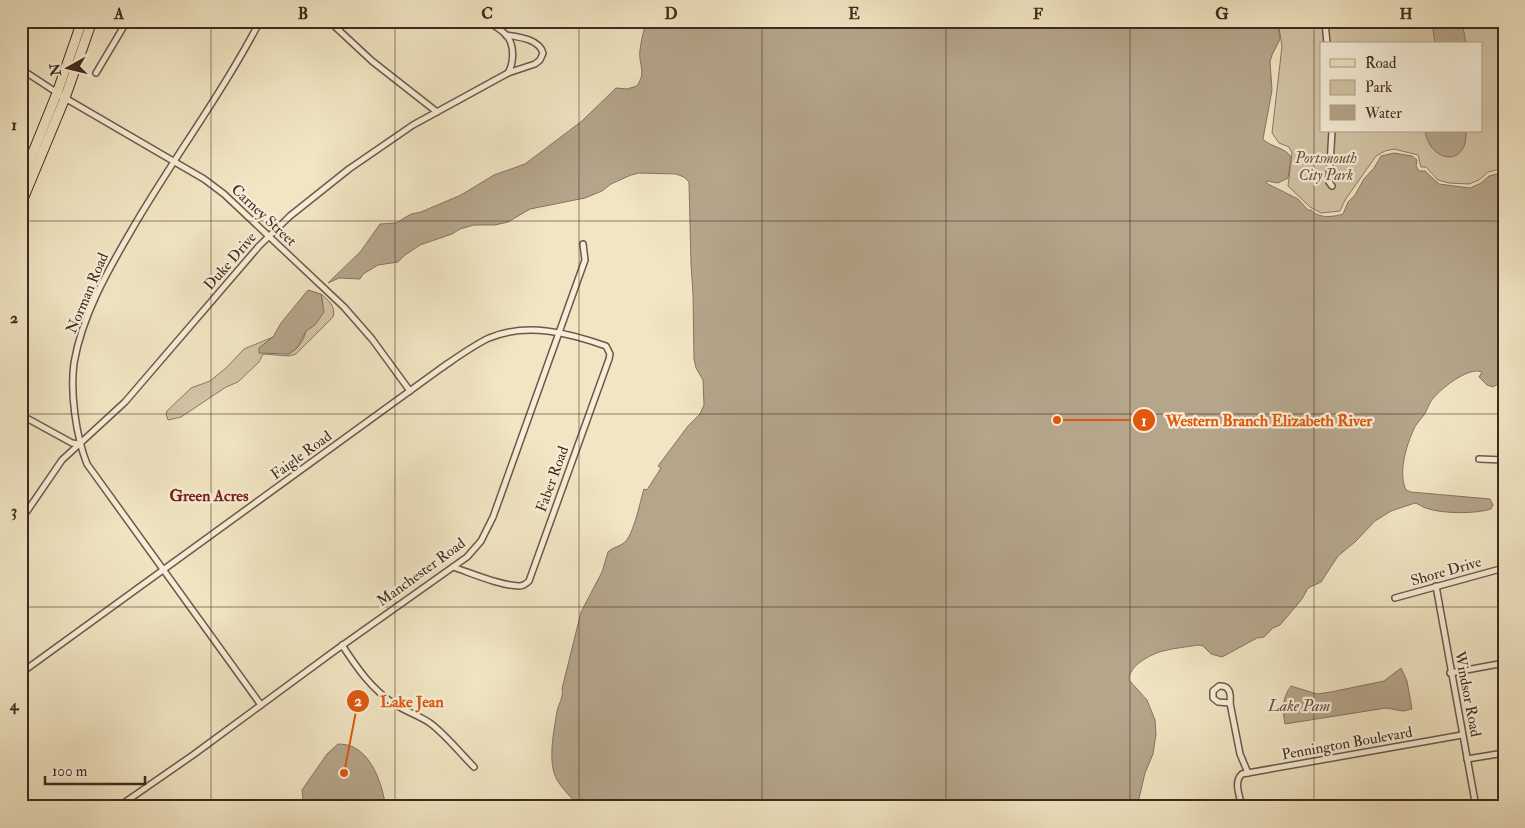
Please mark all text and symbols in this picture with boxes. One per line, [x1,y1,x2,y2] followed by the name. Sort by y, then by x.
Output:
[113,4,125,24] text: A
[298,4,308,24] text: B
[481,4,493,24] text: C
[664,4,678,24] text: D
[848,4,860,24] text: E
[1033,4,1043,24] text: F
[1215,4,1229,24] text: G
[1399,4,1413,24] text: H
[42,42,92,92] north arrow
[1320,42,1482,132] legend
[1365,54,1397,73] text: Road
[46,62,65,78] text: N
[1365,78,1392,97] text: Park
[1364,104,1402,123] text: Water
[11,115,17,135] text: 1
[1294,149,1357,185] park label: Portsmouth City Park
[227,180,300,251] street label: Carney Street
[200,228,261,294] street label: Duke Drive
[62,249,113,336] street label: Norman Road
[10,308,18,328] text: 2
[1131,405,1383,436] callout: Western Branch Elizabeth River
[1165,411,1373,431] text: Western Branch Elizabeth River
[1141,412,1147,431] text: 1
[267,426,336,484] street label: Faigle Road
[532,443,573,515] street label: Faber Road
[169,486,249,506] district label: Green Acres
[11,501,17,521] text: 3
[373,534,470,611] street label: Manchester Road
[1409,552,1484,591] street label: Shore Drive
[1450,649,1485,739] street label: Windsor Road
[345,686,454,717] callout: Lake Jean
[354,692,362,711] text: 2
[380,692,444,713] text: Lake Jean
[9,695,20,715] text: 4
[1267,696,1330,716] water label: Lake Pam
[1280,723,1415,764] street label: Pennington Boulevard
[45,753,145,785] scale bar
[52,762,88,781] text: 100 m

